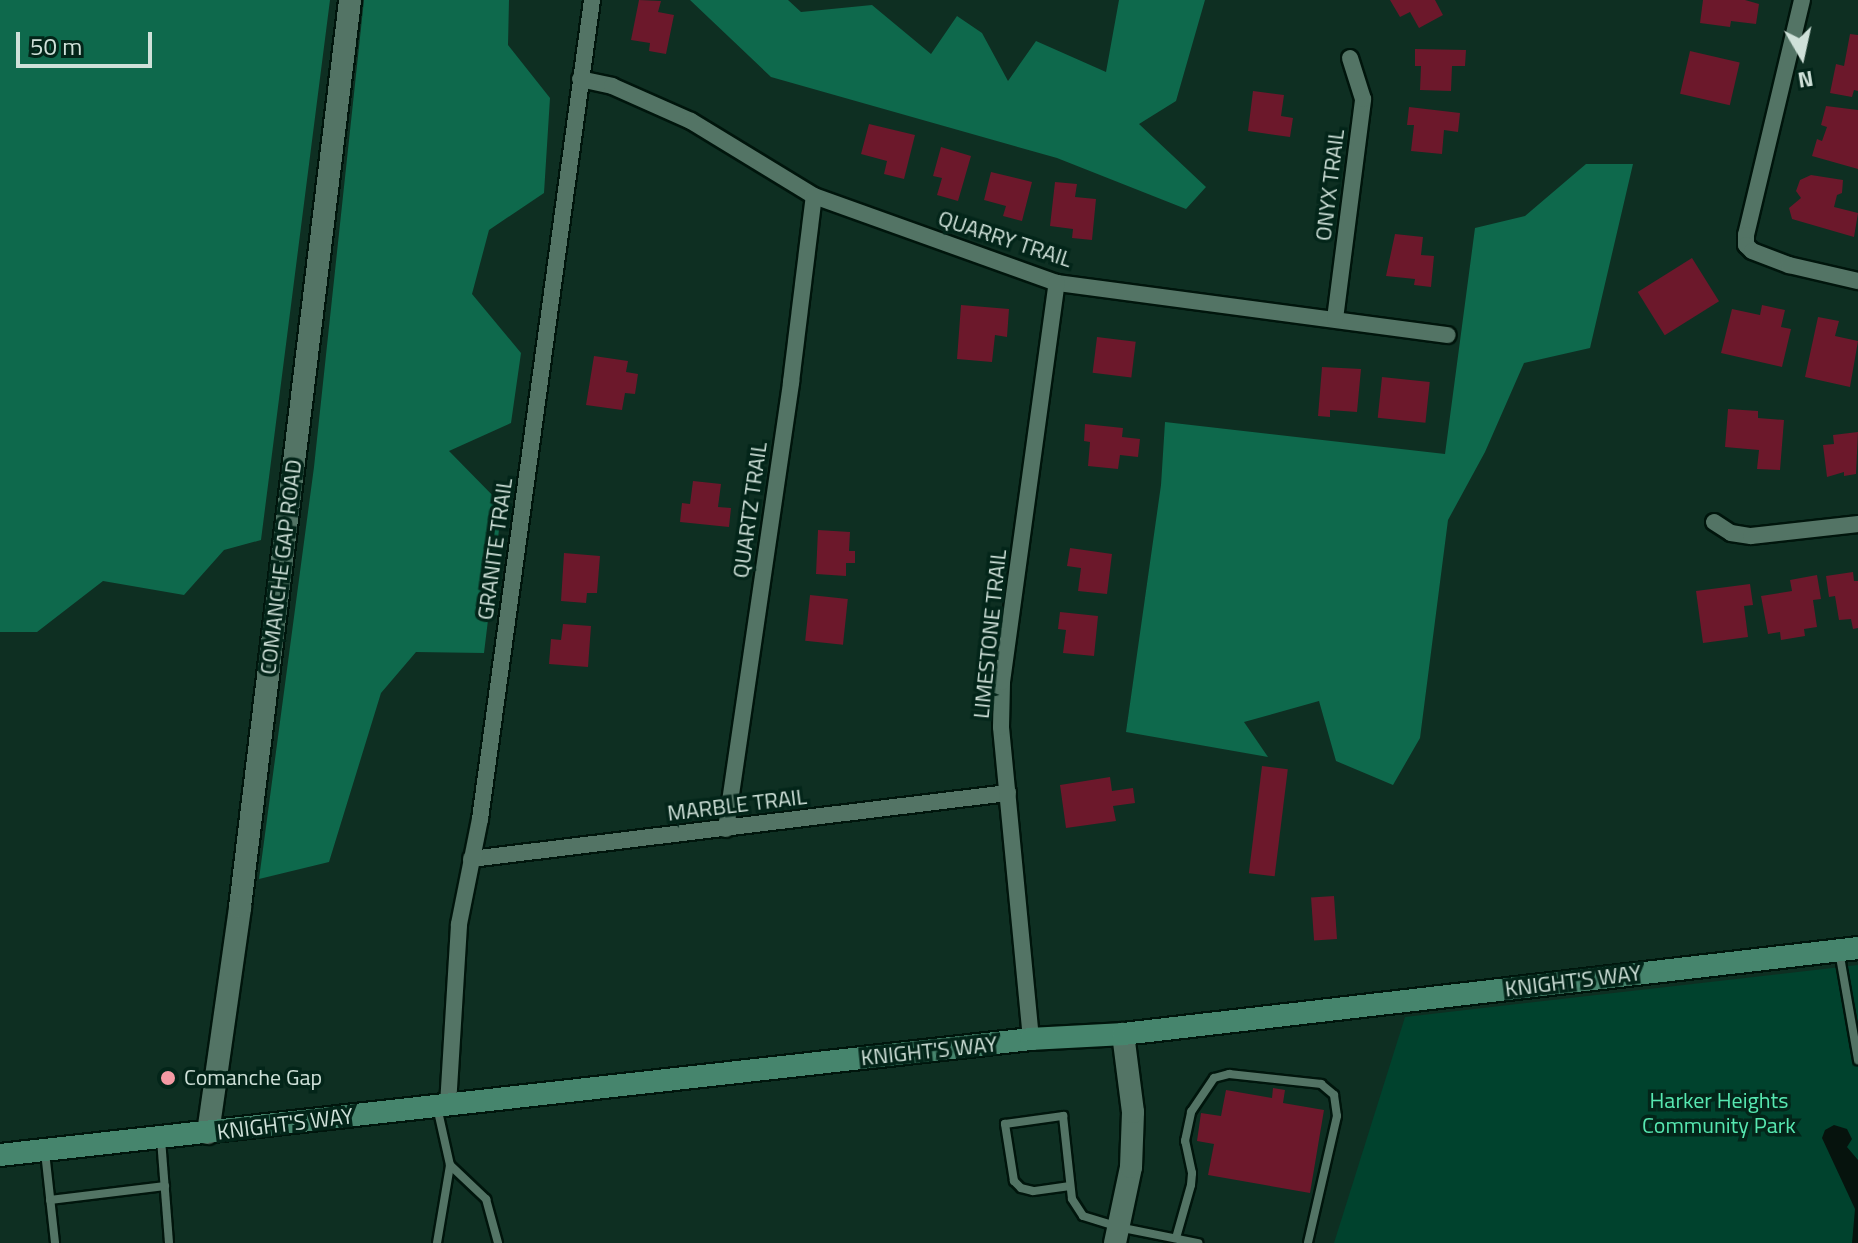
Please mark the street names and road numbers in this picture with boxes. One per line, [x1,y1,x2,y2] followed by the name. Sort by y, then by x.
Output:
[1310,128,1350,242] street label: ONYX TRAIL
[935,205,1075,273] street label: QUARRY TRAIL
[727,440,773,580] street label: QUARTZ TRAIL
[255,458,307,676] street label: COMANCHE GAP ROAD
[472,476,518,622] street label: GRANITE TRAIL
[968,548,1012,720] street label: LIMESTONE TRAIL
[666,783,808,827] street label: MARBLE TRAIL
[1503,960,1643,1002] street label: KNIGHT'S WAY
[859,1031,999,1071] street label: KNIGHT'S WAY
[215,1103,355,1145] street label: KNIGHT'S WAY

